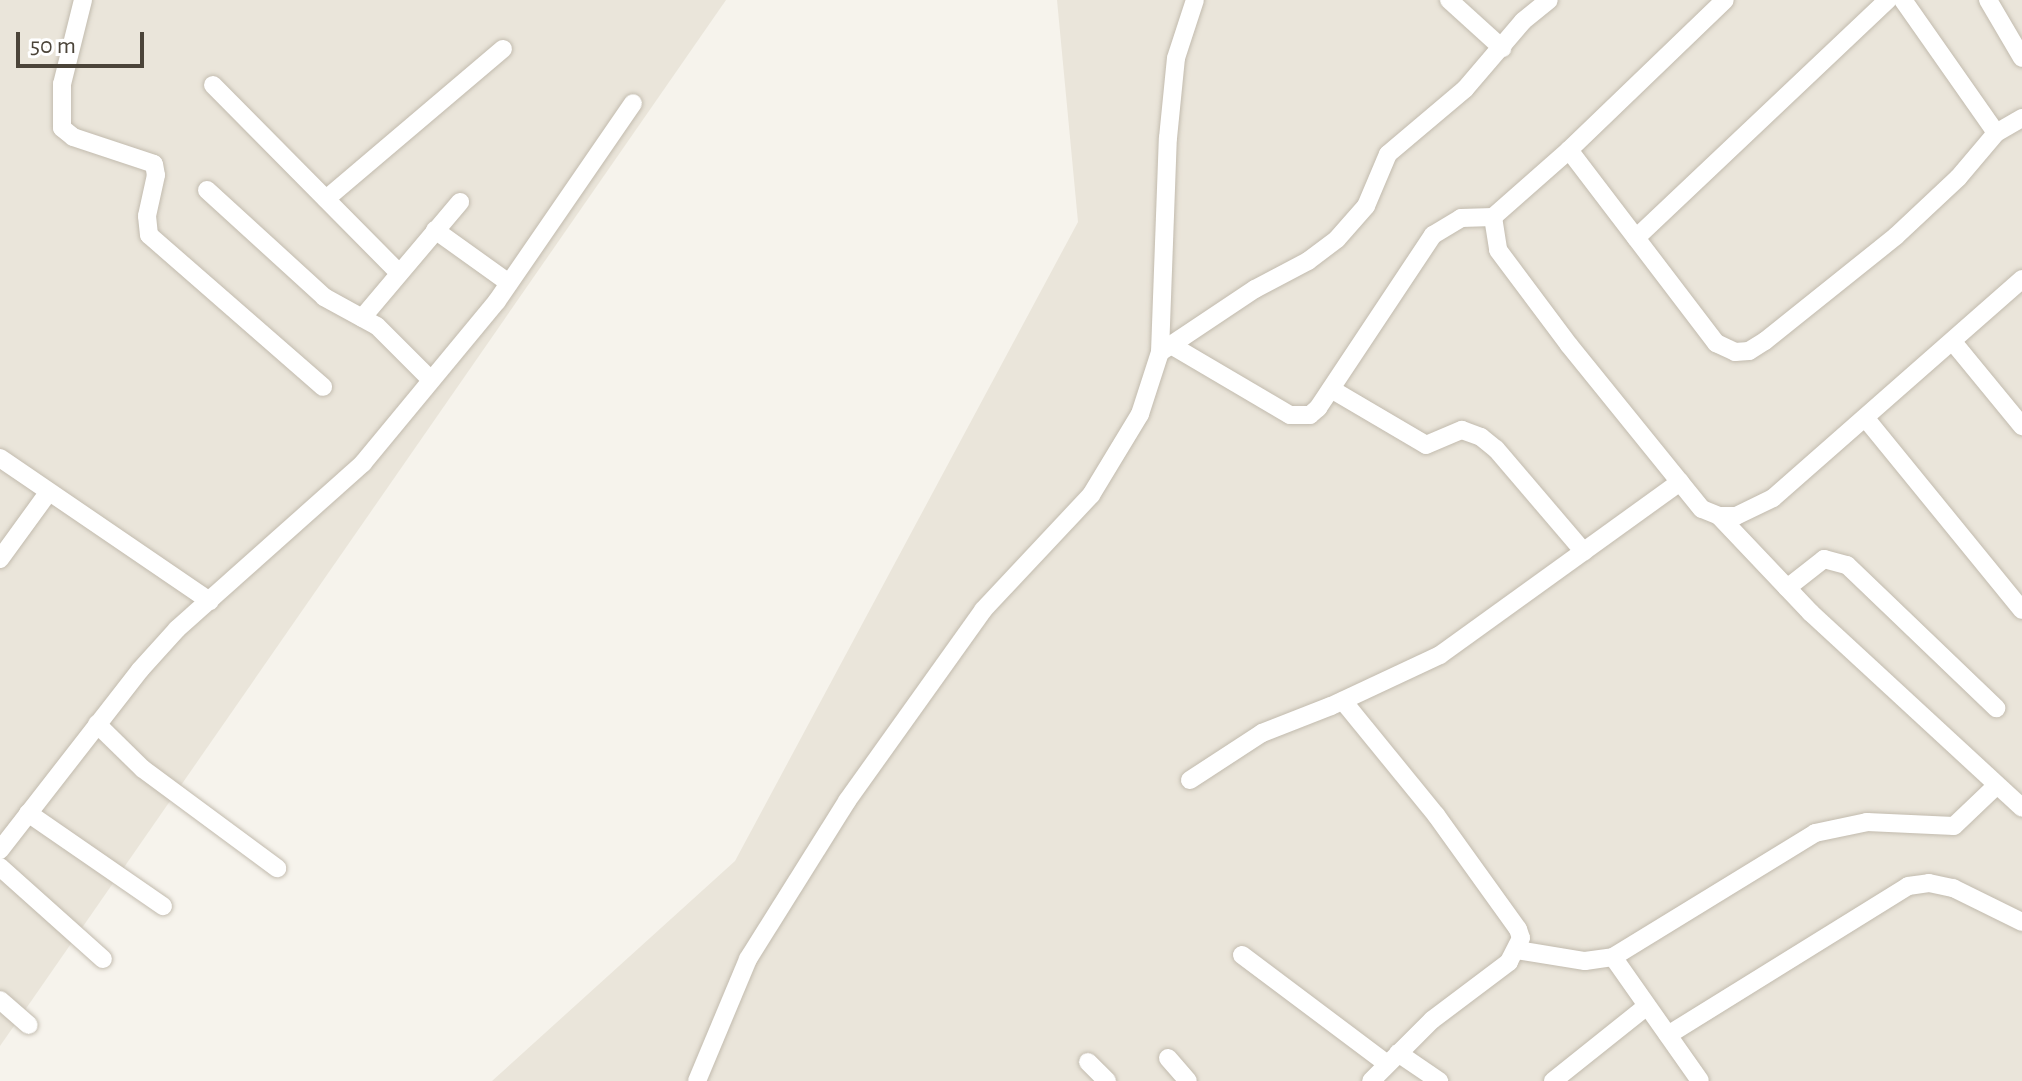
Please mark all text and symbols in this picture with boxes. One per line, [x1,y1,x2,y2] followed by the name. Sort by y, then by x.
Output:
[20,16,148,66] scale bar
[30,34,76,58] text: 50 m

